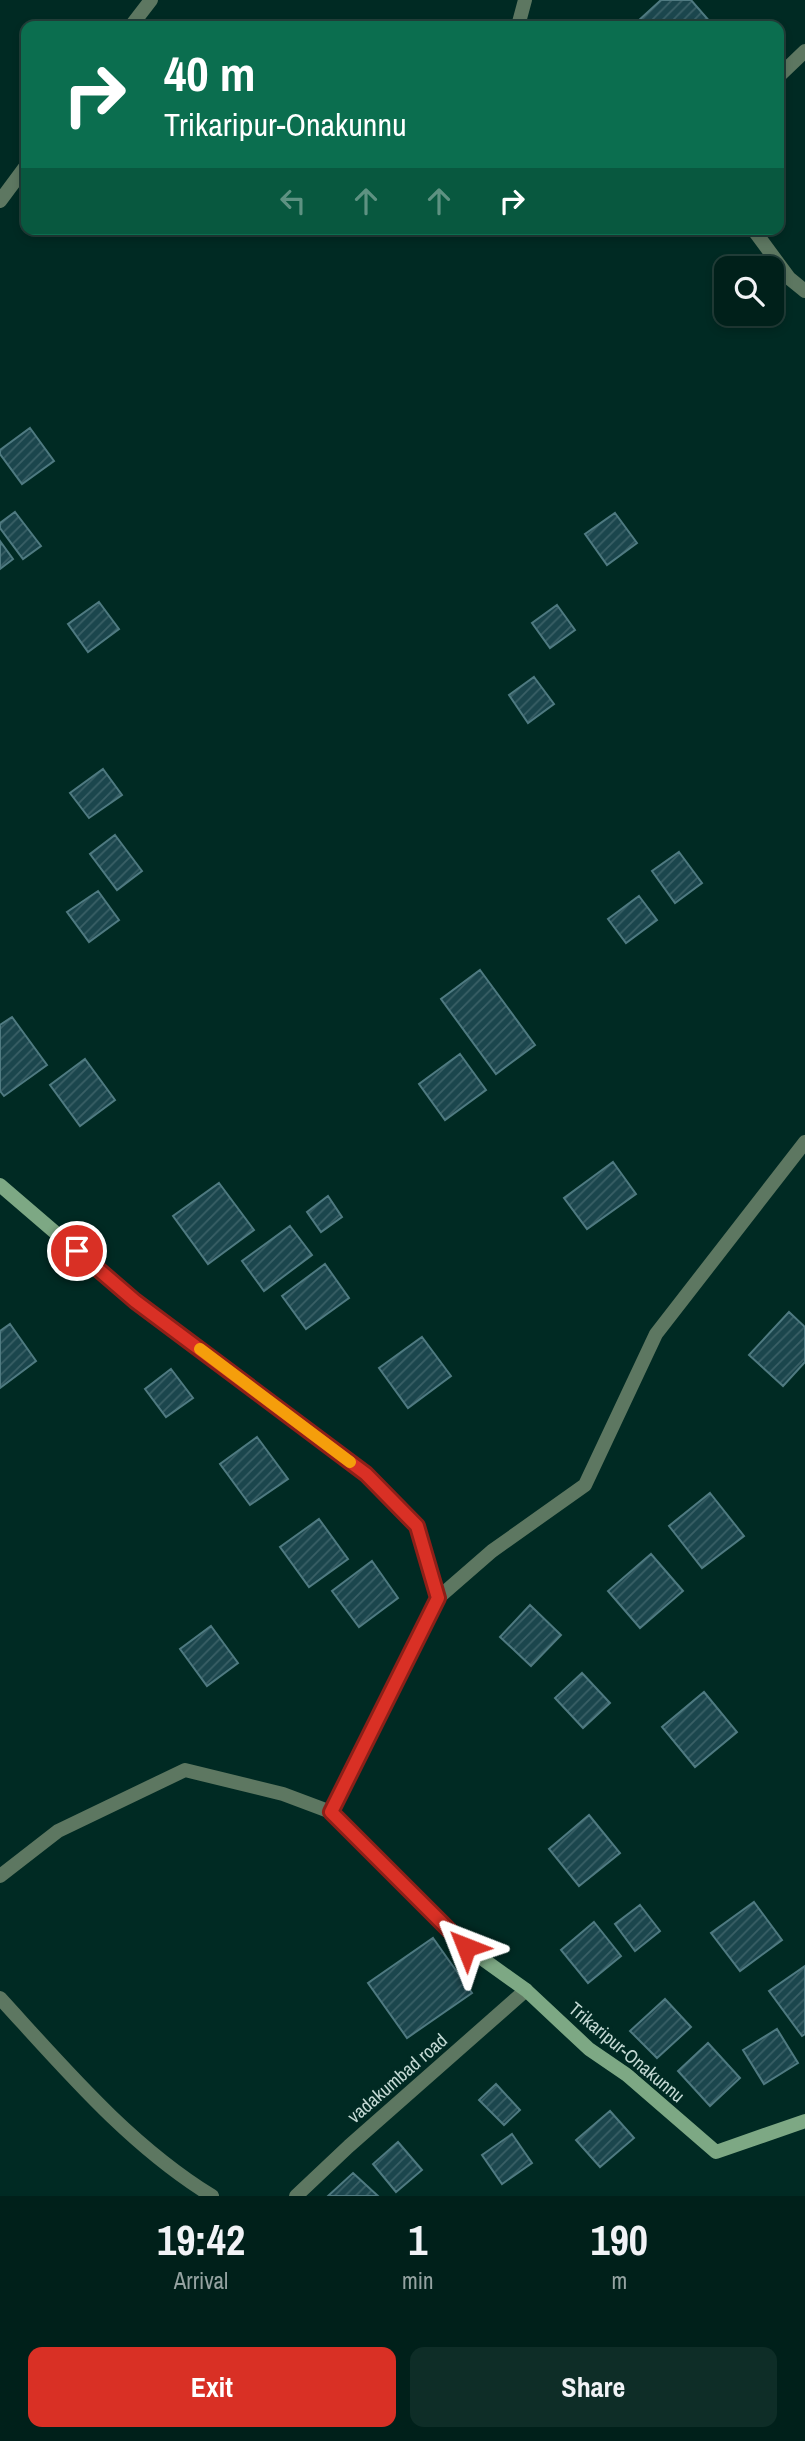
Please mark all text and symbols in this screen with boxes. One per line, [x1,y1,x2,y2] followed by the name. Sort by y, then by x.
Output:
[164,40,256,106] text: 40 m
[49,49,140,140] icon: right
[164,103,407,146] text: Trikaripur-Onakunnu
[274,182,312,220] icon: left
[347,182,385,220] icon: ahead
[420,182,458,220] icon: ahead
[493,182,531,220] icon: right
[714,256,784,326] map controls
[714,256,784,326] button: search
[47,1221,107,1281] pin
[58,1232,96,1270] icon: arrive
[429,1910,503,1984] position arrow
[563,1996,691,2108] street label: Trikaripur-Onakunnu
[341,2027,453,2129] street label: vadakumbad road
[157,2212,245,2268] text: 19:42
[408,2212,427,2268] text: 1
[591,2212,648,2268] text: 190
[174,2265,228,2296] text: Arrival
[402,2265,434,2296] text: min
[611,2265,627,2296] text: m
[28,2347,396,2427] button: Exit
[410,2347,777,2427] button: Share

